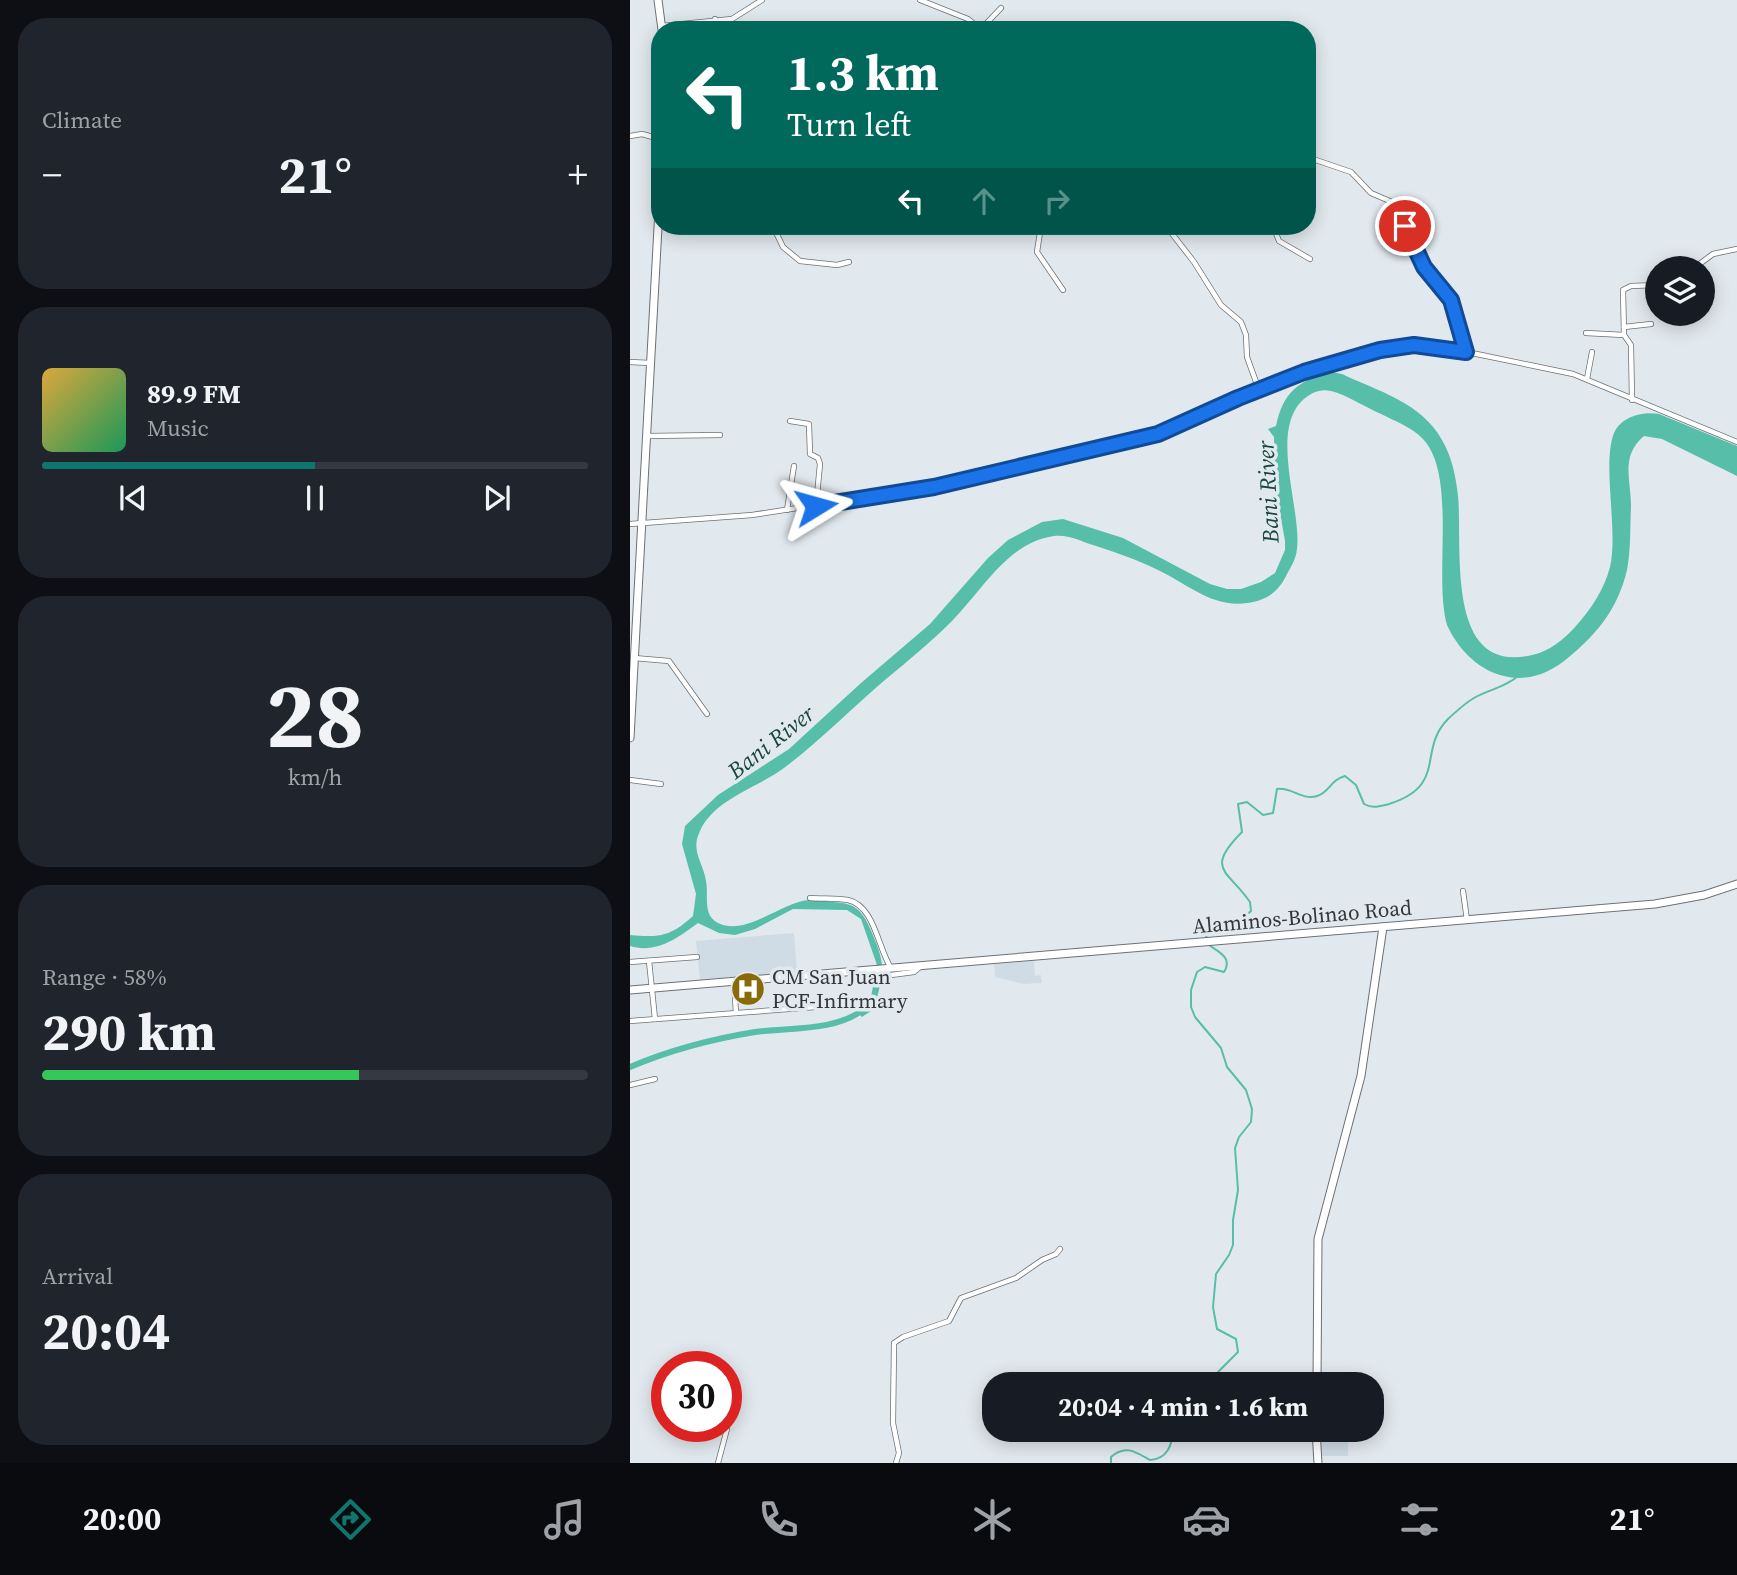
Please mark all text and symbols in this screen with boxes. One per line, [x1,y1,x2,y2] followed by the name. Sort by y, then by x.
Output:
[787,39,939,106] text: 1.3 km
[672,49,763,140] icon: left
[787,103,911,147] text: Turn left
[42,104,122,136] text: Climate
[278,139,352,210] text: 21°
[42,149,62,201] text: −
[568,149,588,201] text: +
[892,182,930,220] icon: left
[965,182,1003,220] icon: ahead
[1038,182,1076,220] icon: right
[1375,196,1435,256] pin
[1386,207,1424,245] icon: arrive
[1645,256,1715,326] map controls
[1645,256,1715,326] button: layers
[147,376,241,412] text: 89.9 FM
[147,412,209,444] text: Music
[1249,439,1287,545] water label: Bani River
[779,469,853,543] position arrow
[114,479,152,517] icon: previous
[296,479,334,517] icon: pause
[478,479,516,517] icon: next
[266,653,364,777] text: 28
[720,697,822,787] water label: Bani River
[288,761,342,793] text: km/h
[1191,892,1413,941] street label: Alaminos-Bolinao Road
[42,961,167,993] text: Range · 58%
[772,962,908,1015] place label: CM San Juan PCF-Infirmary
[729,970,767,1008] hospital icon: CM San Juan PCF-Infirmary
[42,996,216,1067] text: 290 km
[42,1260,113,1292] text: Arrival
[42,1295,170,1366] text: 20:04
[651,1351,742,1442] speed limit sign: 30
[1058,1389,1308,1425] text: 20:04 · 4 min · 1.6 km
[326,1495,375,1544] icon: directions
[540,1495,589,1544] icon: music
[754,1495,803,1544] icon: phone
[968,1495,1017,1544] icon: climate
[1182,1495,1231,1544] icon: car
[1395,1495,1444,1544] icon: filters
[82,1497,161,1541] text: 20:00
[1609,1497,1655,1541] text: 21°

